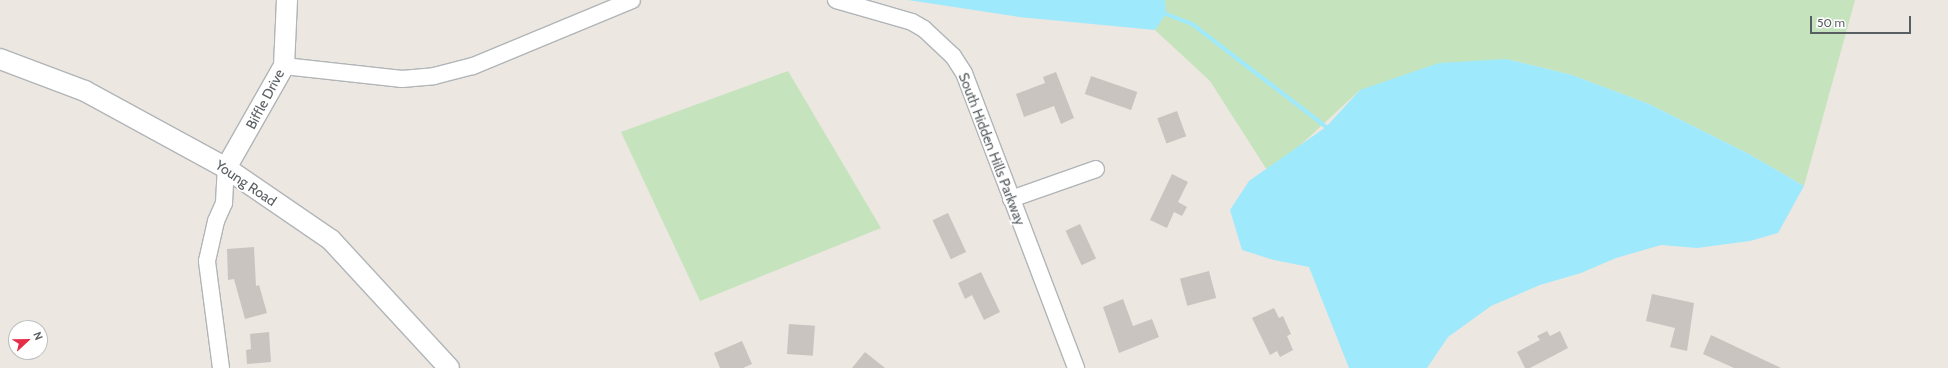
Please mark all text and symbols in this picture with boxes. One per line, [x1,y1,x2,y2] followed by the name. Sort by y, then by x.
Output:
[1812,8,1913,34] scale bar
[1817,15,1845,30] text: 50 m
[242,66,288,132] street label: Biffle Drive
[955,70,1029,228] street label: South Hidden Hills Parkway
[212,156,280,210] street label: Young Road
[8,320,48,360] north arrow
[30,330,46,342] text: N

